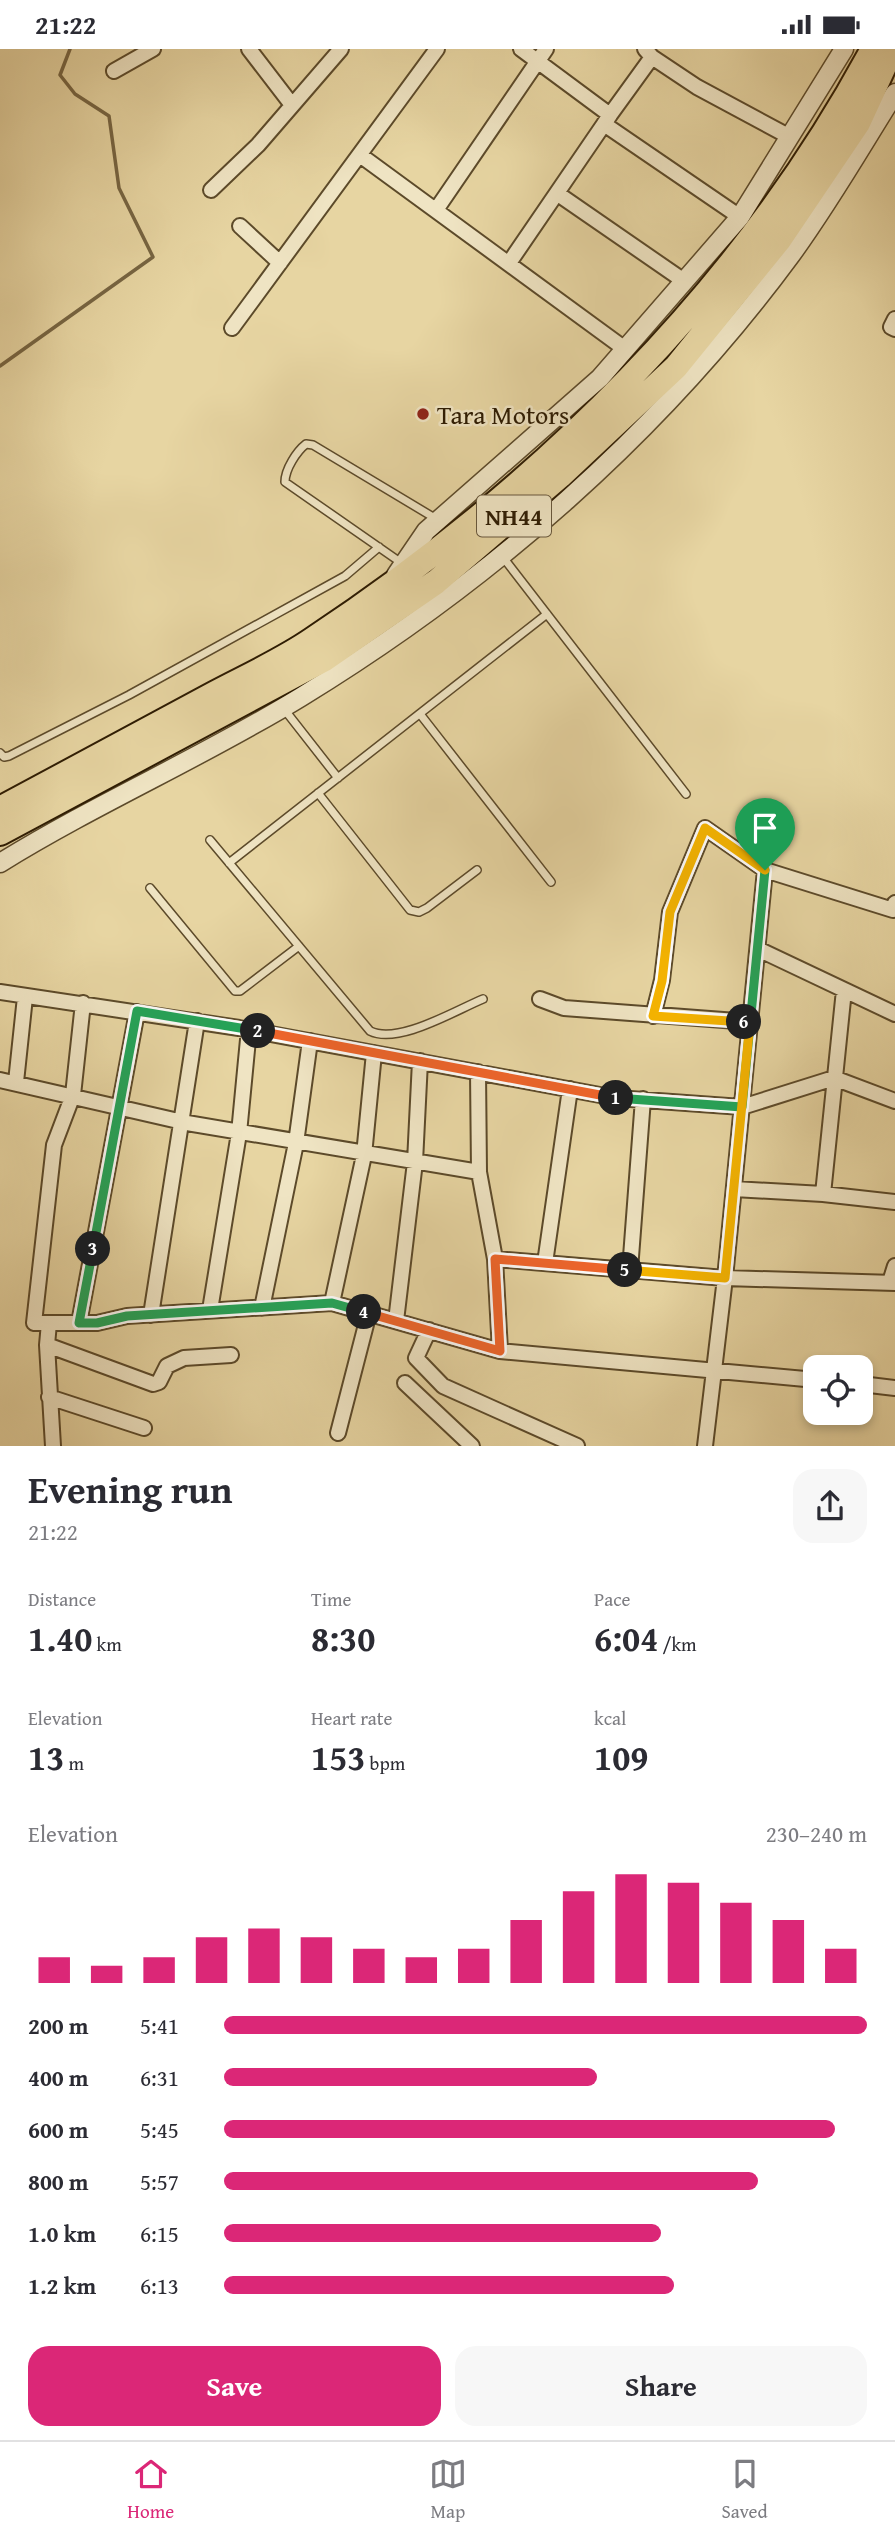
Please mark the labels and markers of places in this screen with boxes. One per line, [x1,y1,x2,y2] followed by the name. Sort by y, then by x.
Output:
[437,395,569,434] place label: Tara Motors
[415,406,431,422] marker: Tara Motors
[735,798,795,870] pin
[726,1005,762,1039] pin: 6
[240,1013,276,1049] pin: 2
[598,1081,634,1115] pin: 1
[76,1231,110,1267] pin: 3
[608,1253,642,1287] pin: 5
[346,1295,382,1329] pin: 4

